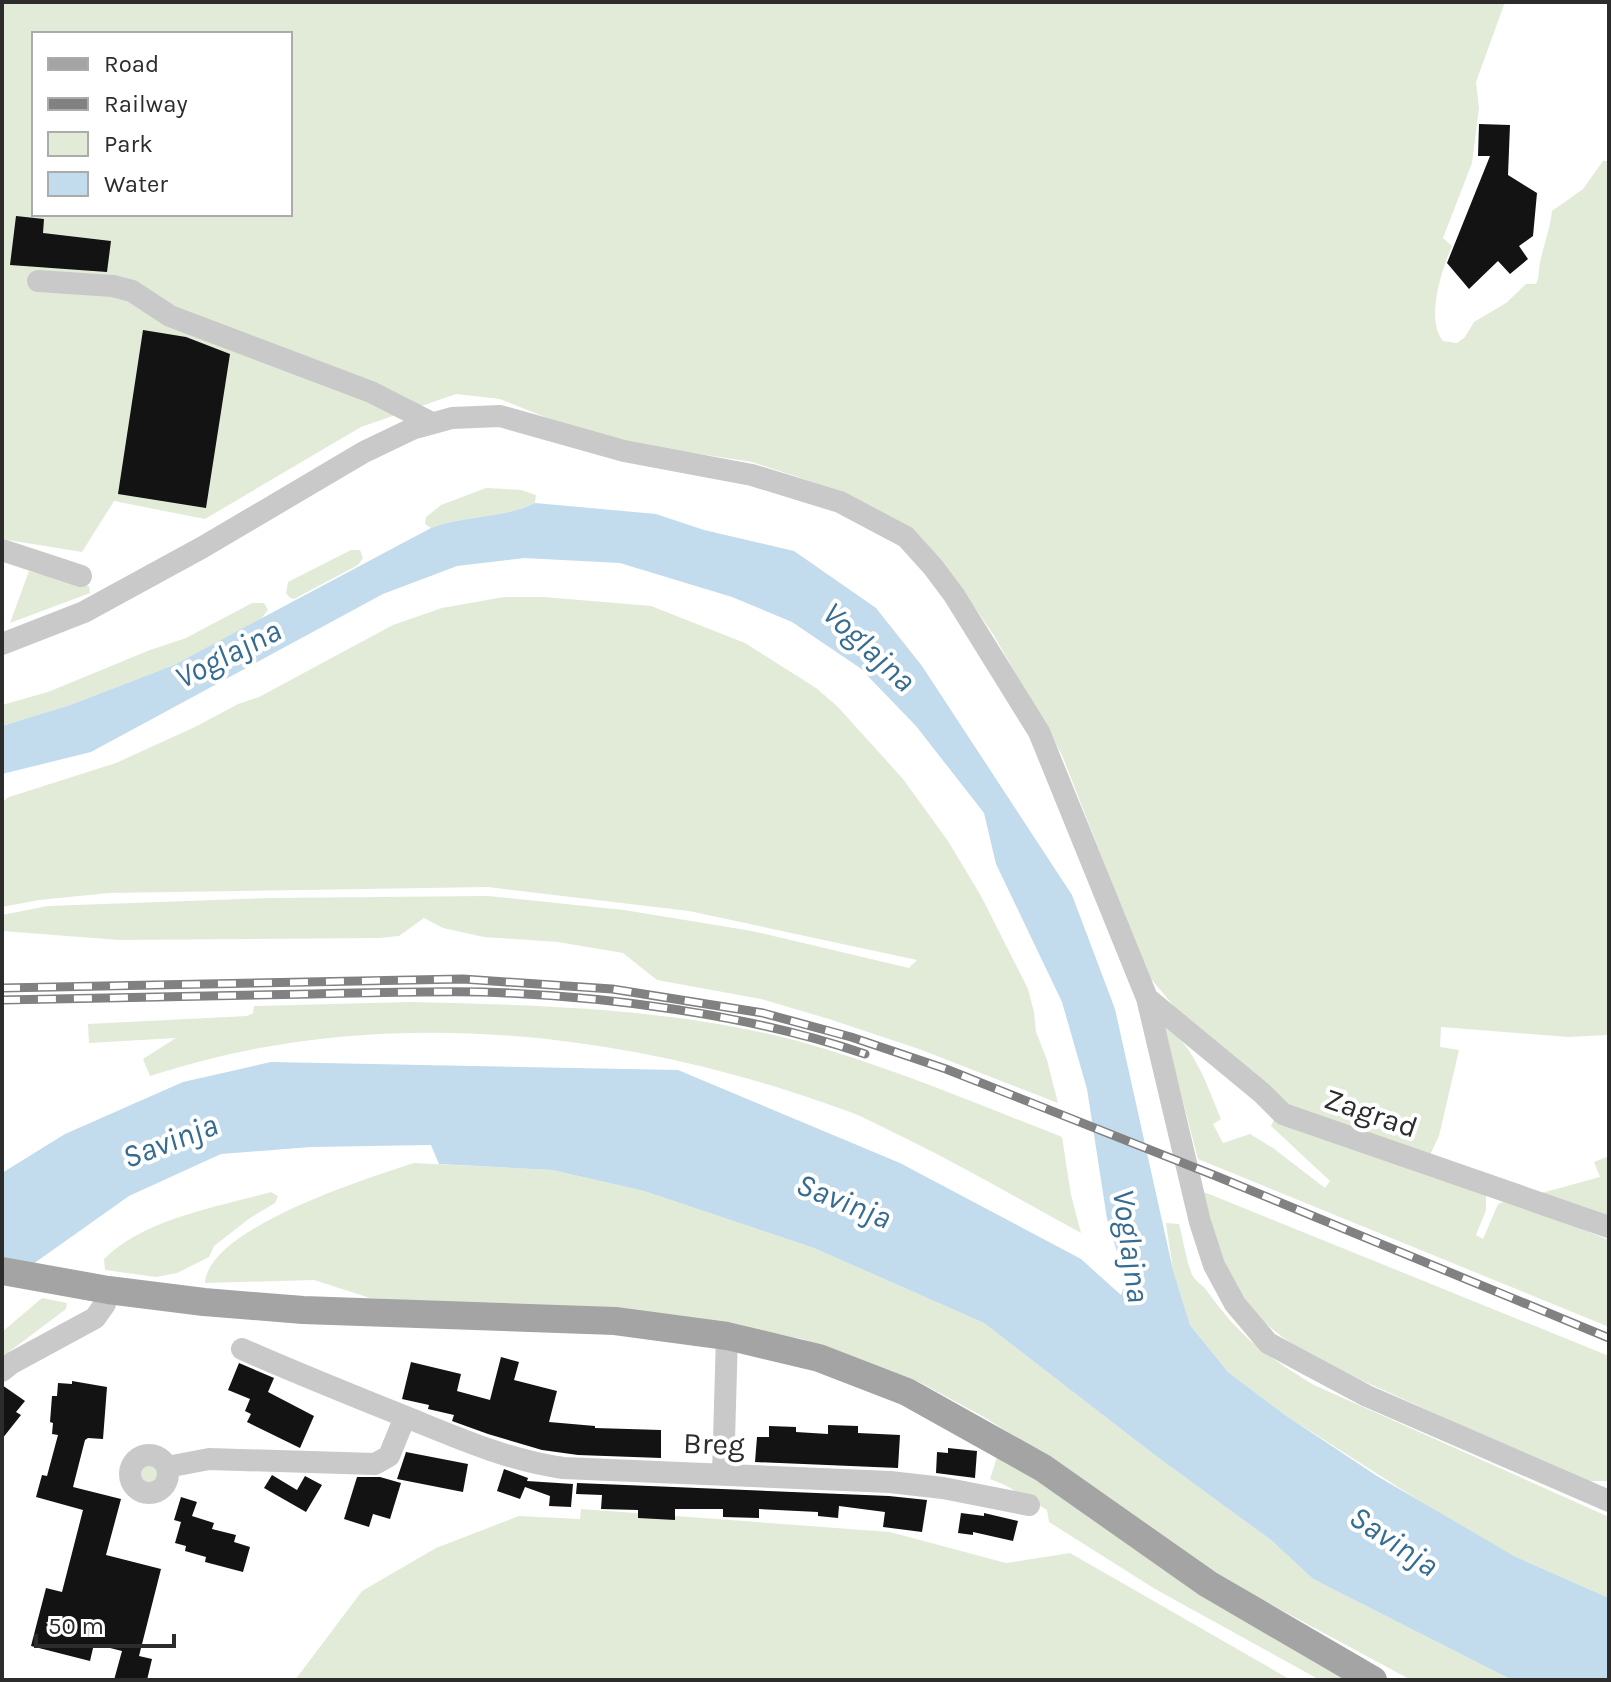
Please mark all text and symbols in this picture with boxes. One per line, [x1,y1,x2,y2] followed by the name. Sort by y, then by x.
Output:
[32,32,292,216] legend
[104,50,159,78] text: Road
[104,90,188,118] text: Railway
[104,130,153,158] text: Park
[104,170,168,198] text: Water
[815,595,923,699] water label: Voglajna
[169,612,287,696] water label: Voglajna
[1320,1080,1422,1146] street label: Zagrad
[117,1106,223,1176] water label: Savinja
[791,1165,897,1237] water label: Savinja
[1105,1187,1157,1305] water label: Voglajna
[682,1425,746,1463] street label: Breg
[1343,1498,1445,1584] water label: Savinja
[36,1598,174,1648] scale bar
[48,1612,104,1640] text: 50 m

